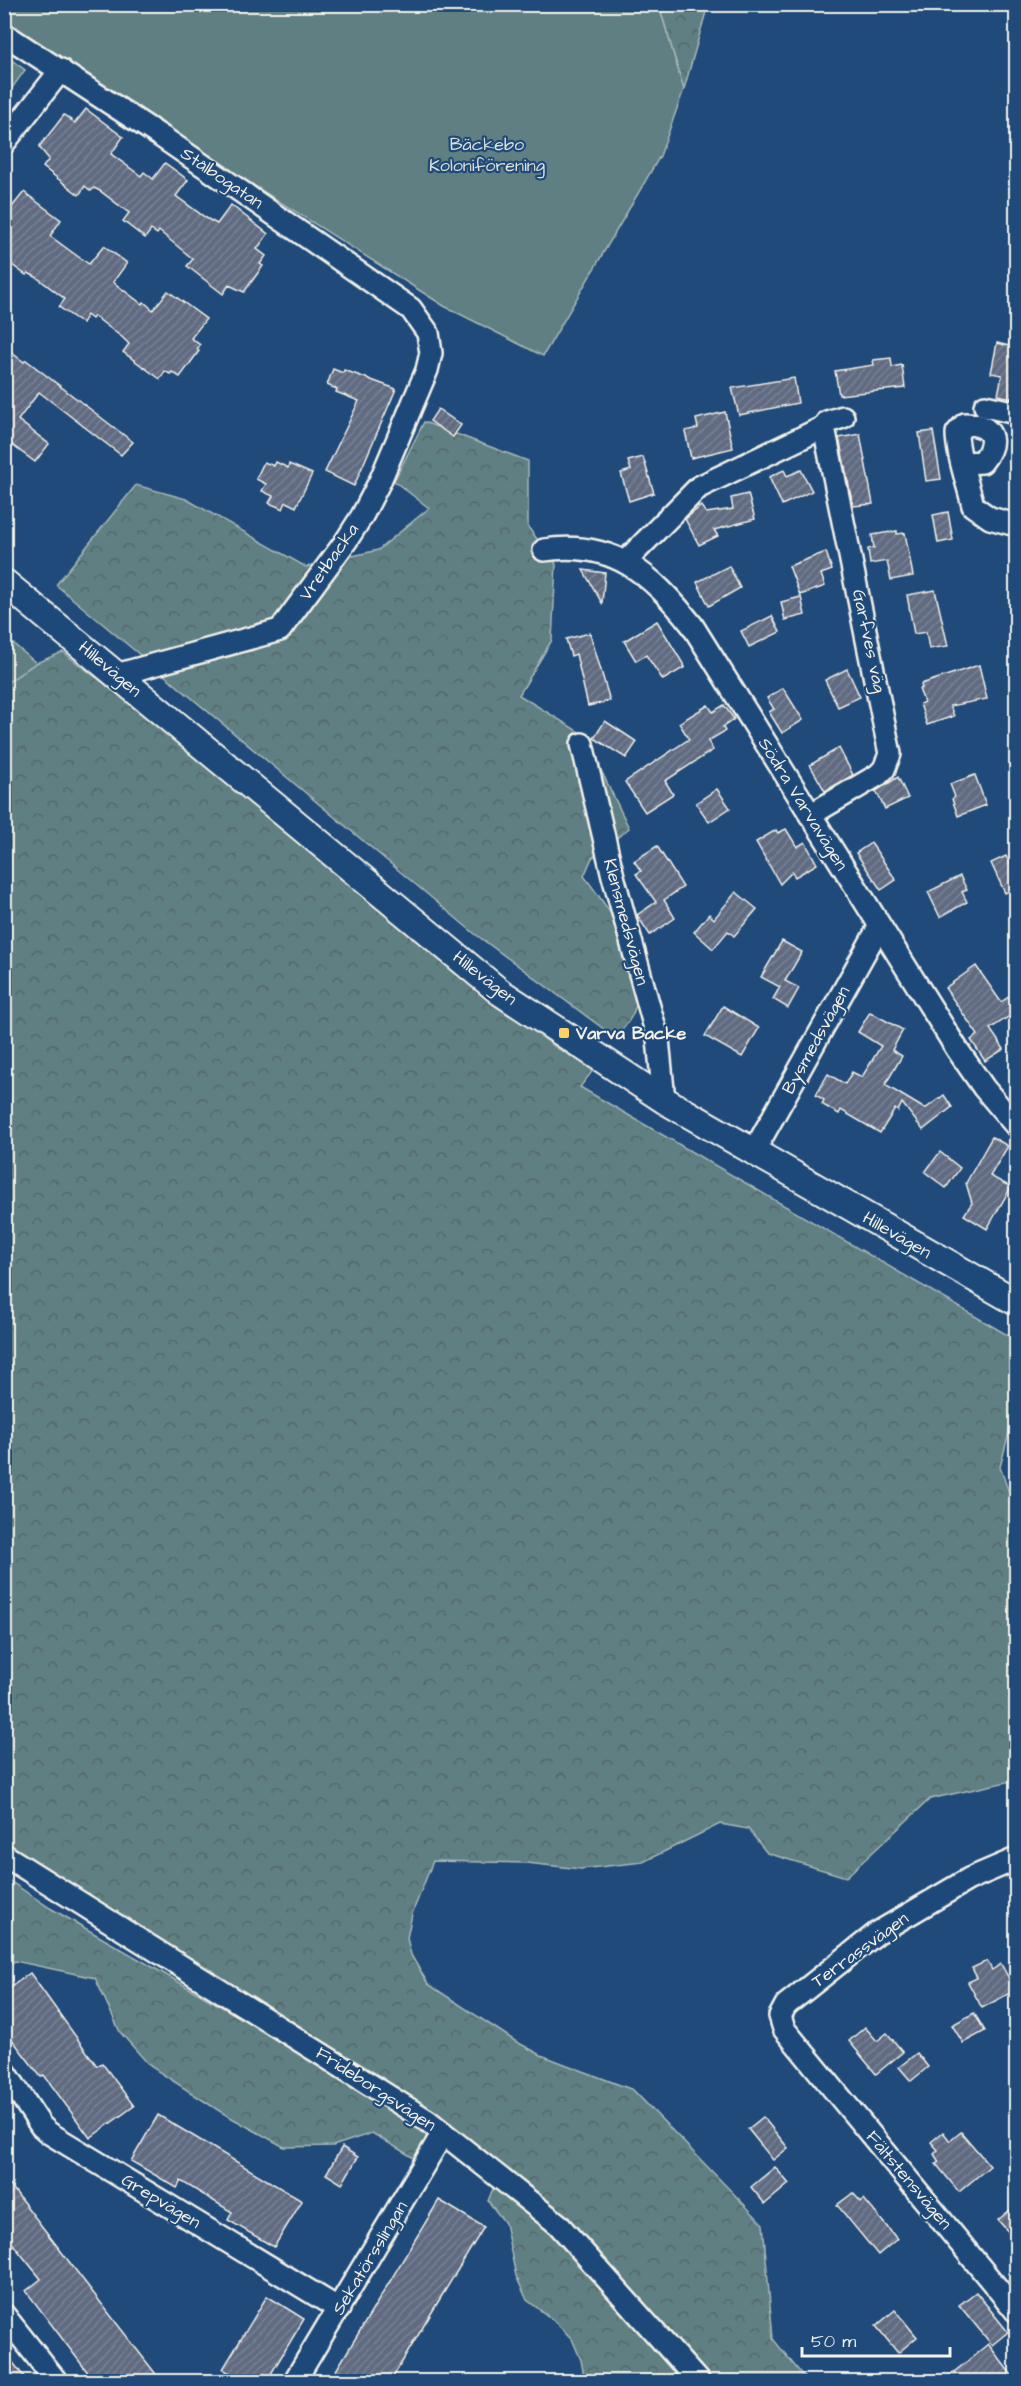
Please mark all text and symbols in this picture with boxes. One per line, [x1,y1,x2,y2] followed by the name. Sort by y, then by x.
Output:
[429,132,545,179] park label: Bäckebo Koloniförening
[175,141,268,216] street label: Stålbogatan
[293,518,365,606] street label: Vretbacka
[845,587,892,695] street label: Garfves väg
[72,635,147,704] street label: Hillevägen
[751,733,854,876] street label: Södra Varvavägen
[596,856,655,988] street label: Klensmedsvägen
[447,945,522,1012] street label: Hillevägen
[776,981,857,1099] street label: Bysmedsvägen
[575,1021,686,1046] place label: Varva Backe
[557,1026,571,1040] marker: Varva Backe
[858,1205,936,1266] street label: Hillevägen
[806,1906,914,1995] street label: Terrassvägen
[310,2041,441,2138] street label: Frideborgsvägen
[859,2125,958,2236] street label: Fältstensvägen
[116,2167,205,2235] street label: Grepvägen
[326,2196,415,2320] street label: Sekatörsslingan
[802,2320,950,2358] scale bar
[811,2329,856,2354] text: 50 m

